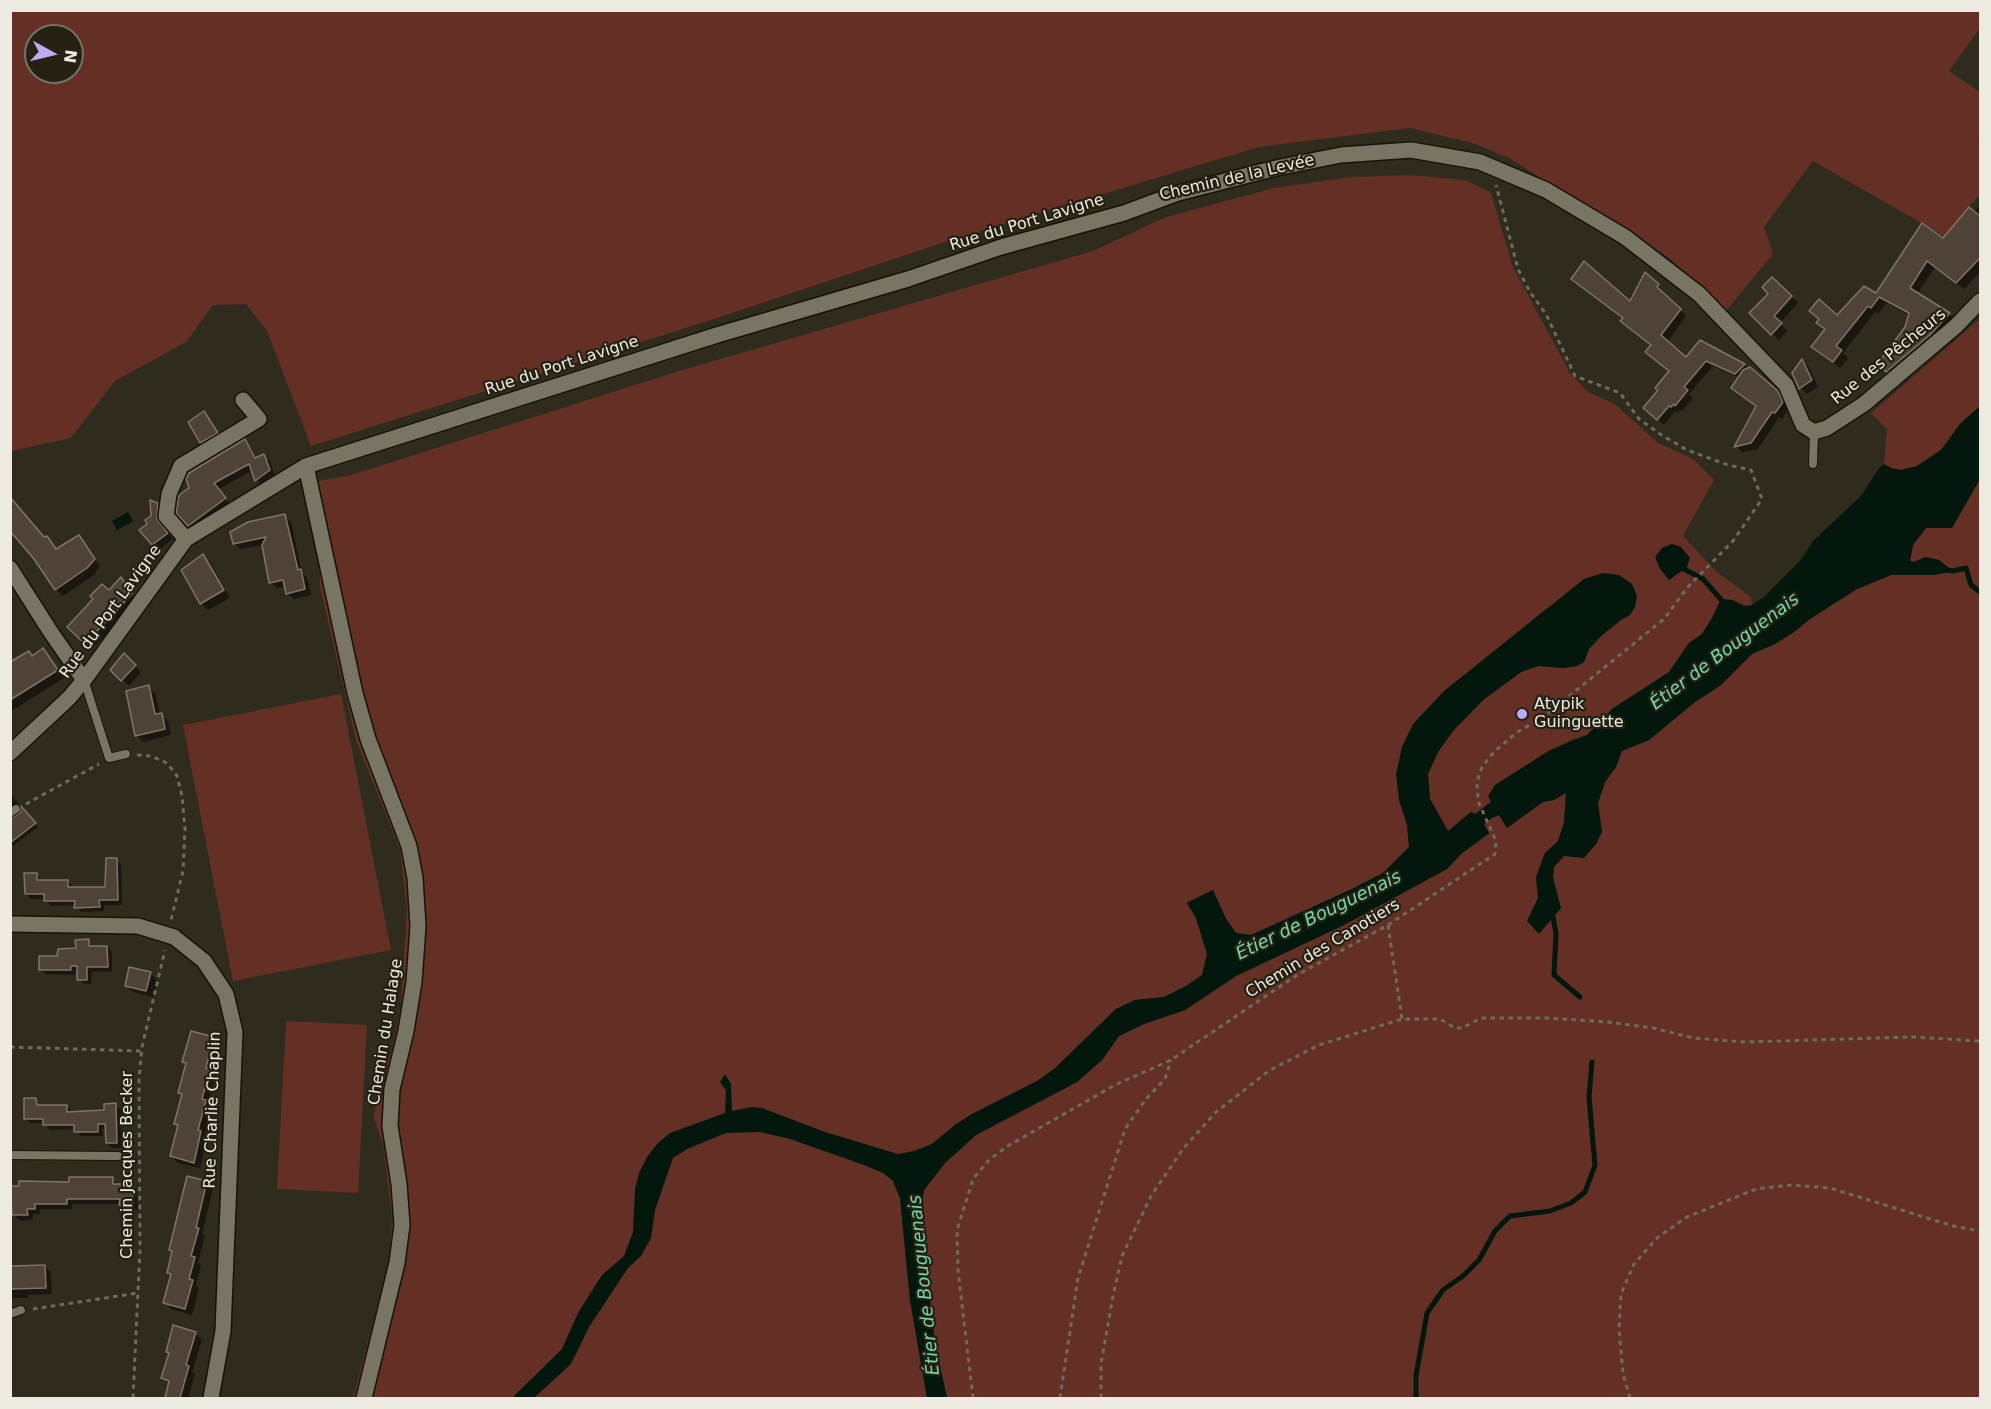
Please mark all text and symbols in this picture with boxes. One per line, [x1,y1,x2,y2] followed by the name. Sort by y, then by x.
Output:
[24,24,84,84] north arrow
[60,48,81,64] text: N
[1158,151,1316,205] street label: Chemin de la Levée
[947,190,1107,256] street label: Rue du Port Lavigne
[1828,305,1950,409] street label: Rue des Pêcheurs
[483,332,641,400] street label: Rue du Port Lavigne
[56,541,166,683] street label: Rue du Port Lavigne
[1646,589,1804,715] water label: Étier de Bouguenais
[1534,695,1624,733] place label: Atypik Guinguette
[1515,707,1529,721] marker: Atypik Guinguette
[1233,867,1405,965] water label: Étier de Bouguenais
[1243,895,1403,1003] street label: Chemin des Canotiers
[365,957,407,1107] street label: Chemin du Halage
[201,1031,225,1189] street label: Rue Charlie Chaplin
[118,1071,138,1259] street label: Chemin Jacques Becker
[905,1194,945,1376] water label: Étier de Bouguenais

